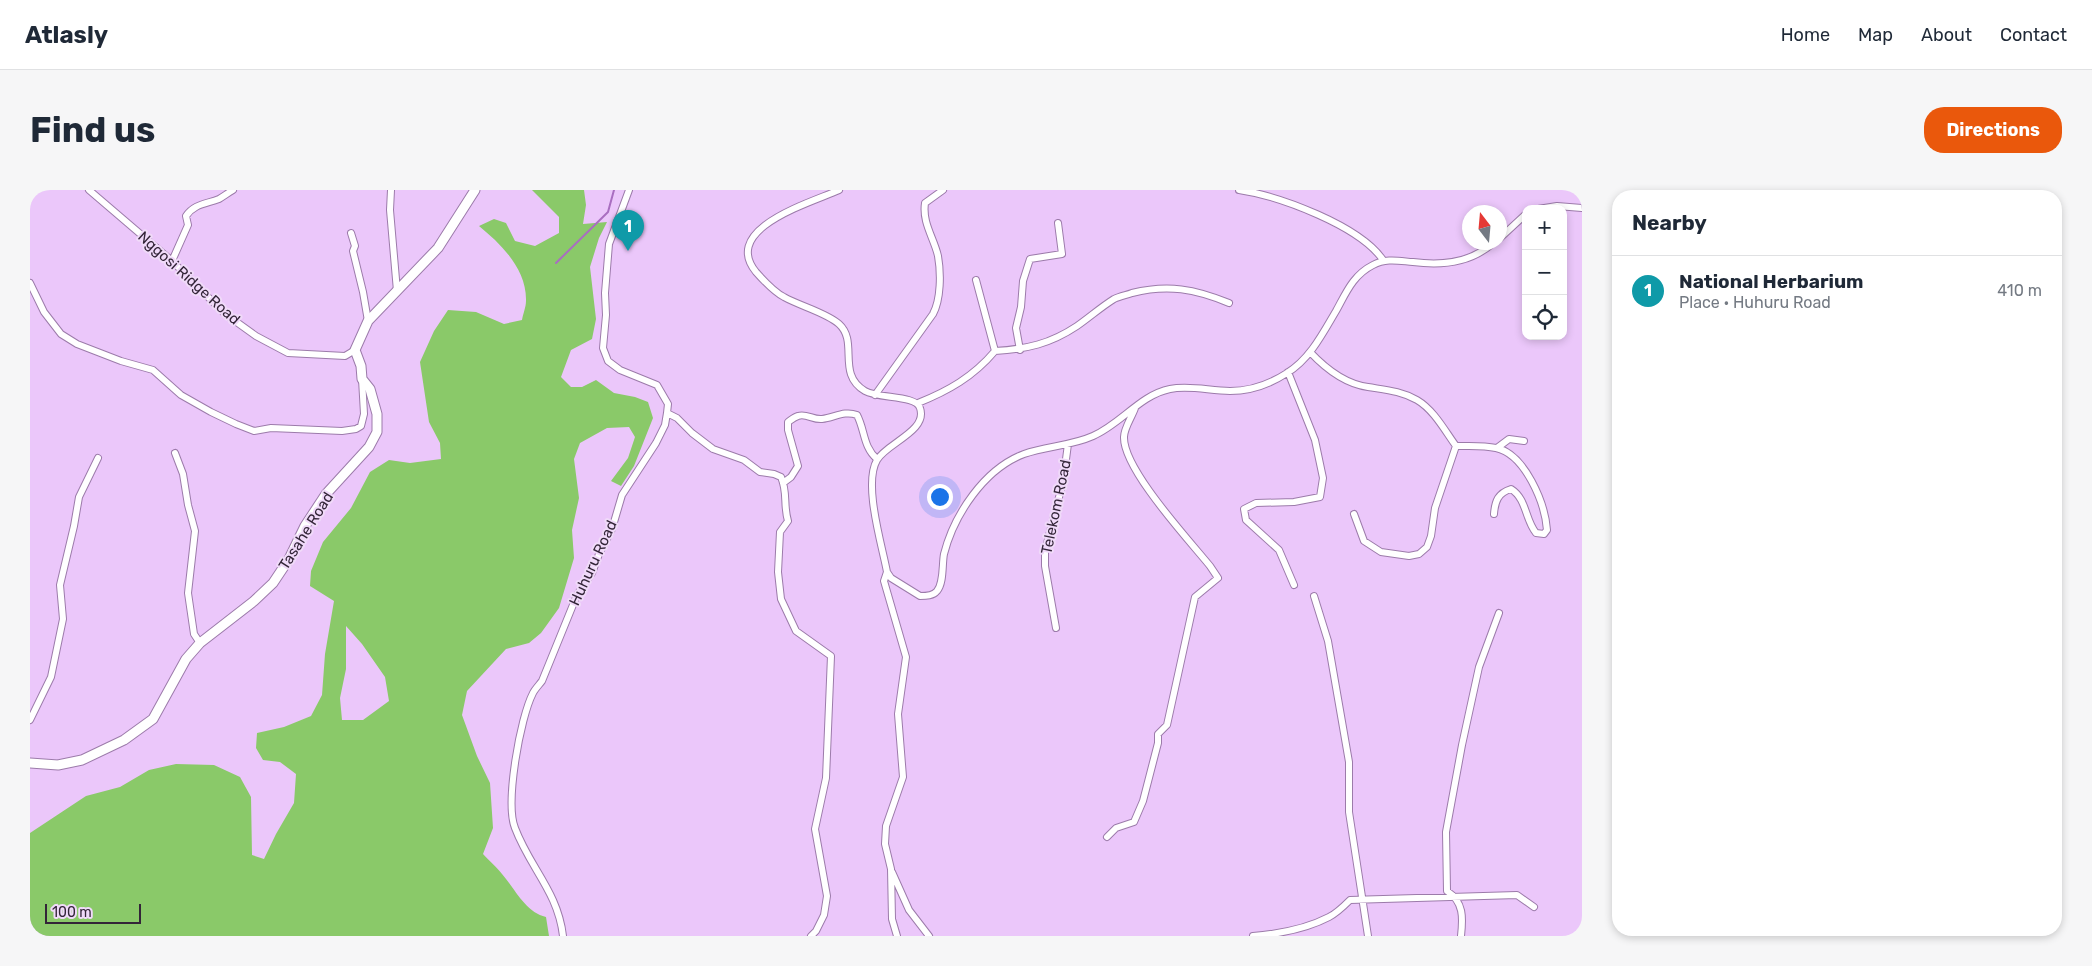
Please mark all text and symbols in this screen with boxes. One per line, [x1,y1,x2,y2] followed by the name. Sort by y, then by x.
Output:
[25,21,108,49] text: Atlasly
[1781,24,1830,46] text: Home
[1858,24,1893,46] text: Map
[1921,24,1972,46] text: About
[2000,24,2067,46] text: Contact
[1924,107,2062,153] button: Directions
[30,109,155,151] text: Find us
[1462,205,1507,250] north arrow
[1522,205,1567,340] map controls
[1522,205,1567,250] button: +
[612,210,644,251] pin: 1
[1632,210,1707,235] text: Nearby
[134,228,244,328] street label: Nggosi Ridge Road
[1522,250,1567,295] button: −
[1679,270,1864,293] text: National Herbarium
[1644,281,1652,300] text: 1
[1997,281,2042,300] text: 410 m
[1679,293,1831,312] text: Place · Huhuru Road
[1522,295,1567,340] button: locate
[1037,458,1075,556] street label: Telekom Road
[927,484,953,510] your location
[275,489,337,573] street label: Tasahe Road
[565,518,621,608] street label: Huhuru Road
[45,901,141,924] scale bar
[52,904,92,921] text: 100 m

